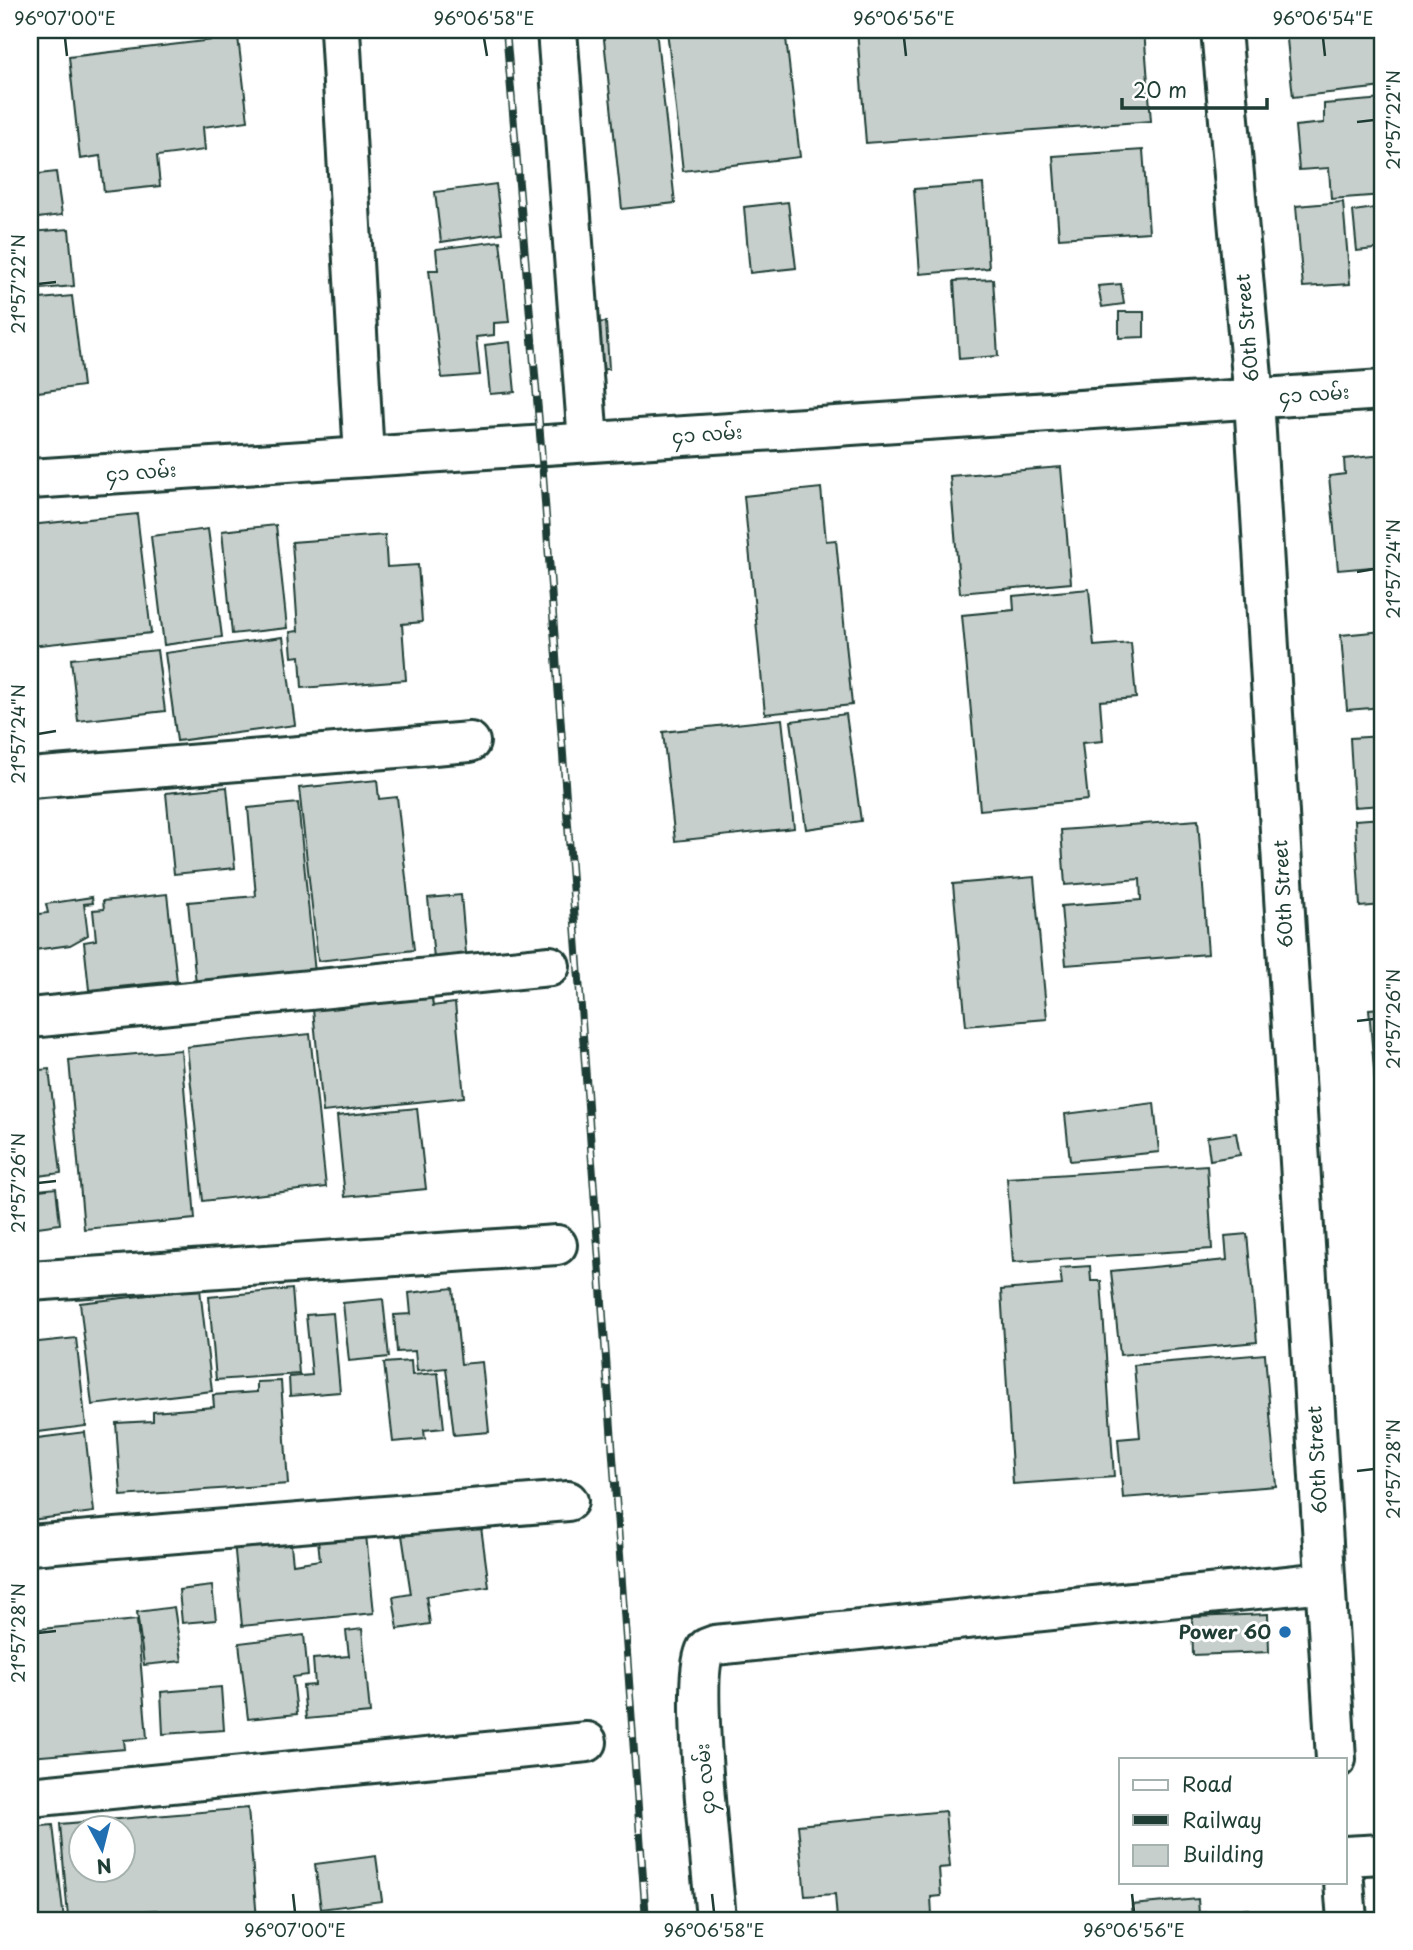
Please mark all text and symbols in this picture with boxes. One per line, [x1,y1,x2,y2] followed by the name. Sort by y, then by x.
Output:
[14,4,116,31] text: 96°07'00"E
[434,4,534,31] text: 96°06'58"E
[853,4,955,31] text: 96°06'56"E
[1272,4,1374,31] text: 96°06'54"E
[1122,66,1268,110] scale bar
[1379,70,1406,170] text: 21°57'22"N
[1133,73,1187,105] text: 20 m
[4,234,31,334] text: 21°57'22"N
[1227,273,1265,383] street label: 60th Street
[1278,377,1350,412] street label: ၄၁ လမ်း
[671,417,743,452] street label: ၄၁ လမ်း
[105,455,177,490] street label: ၄၁ လမ်း
[1379,519,1406,619] text: 21°57'24"N
[4,684,31,784] text: 21°57'24"N
[1265,839,1299,949] street label: 60th Street
[1379,969,1406,1069] text: 21°57'26"N
[4,1133,31,1233] text: 21°57'26"N
[1299,1405,1333,1515] street label: 60th Street
[1379,1419,1406,1519] text: 21°57'28"N
[4,1583,31,1683] text: 21°57'28"N
[1178,1617,1271,1645] place label: Power 60
[1277,1624,1293,1640] marker: Power 60
[687,1742,724,1816] street label: ၄၀ လမ်း
[1119,1758,1346,1884] legend
[1182,1767,1233,1799] text: Road
[1182,1803,1262,1835] text: Railway
[66,1814,136,1884] north arrow
[1182,1837,1264,1869] text: Building
[95,1852,113,1882] text: N
[244,1916,346,1943] text: 96°07'00"E
[664,1916,764,1943] text: 96°06'58"E
[1083,1916,1185,1943] text: 96°06'56"E

